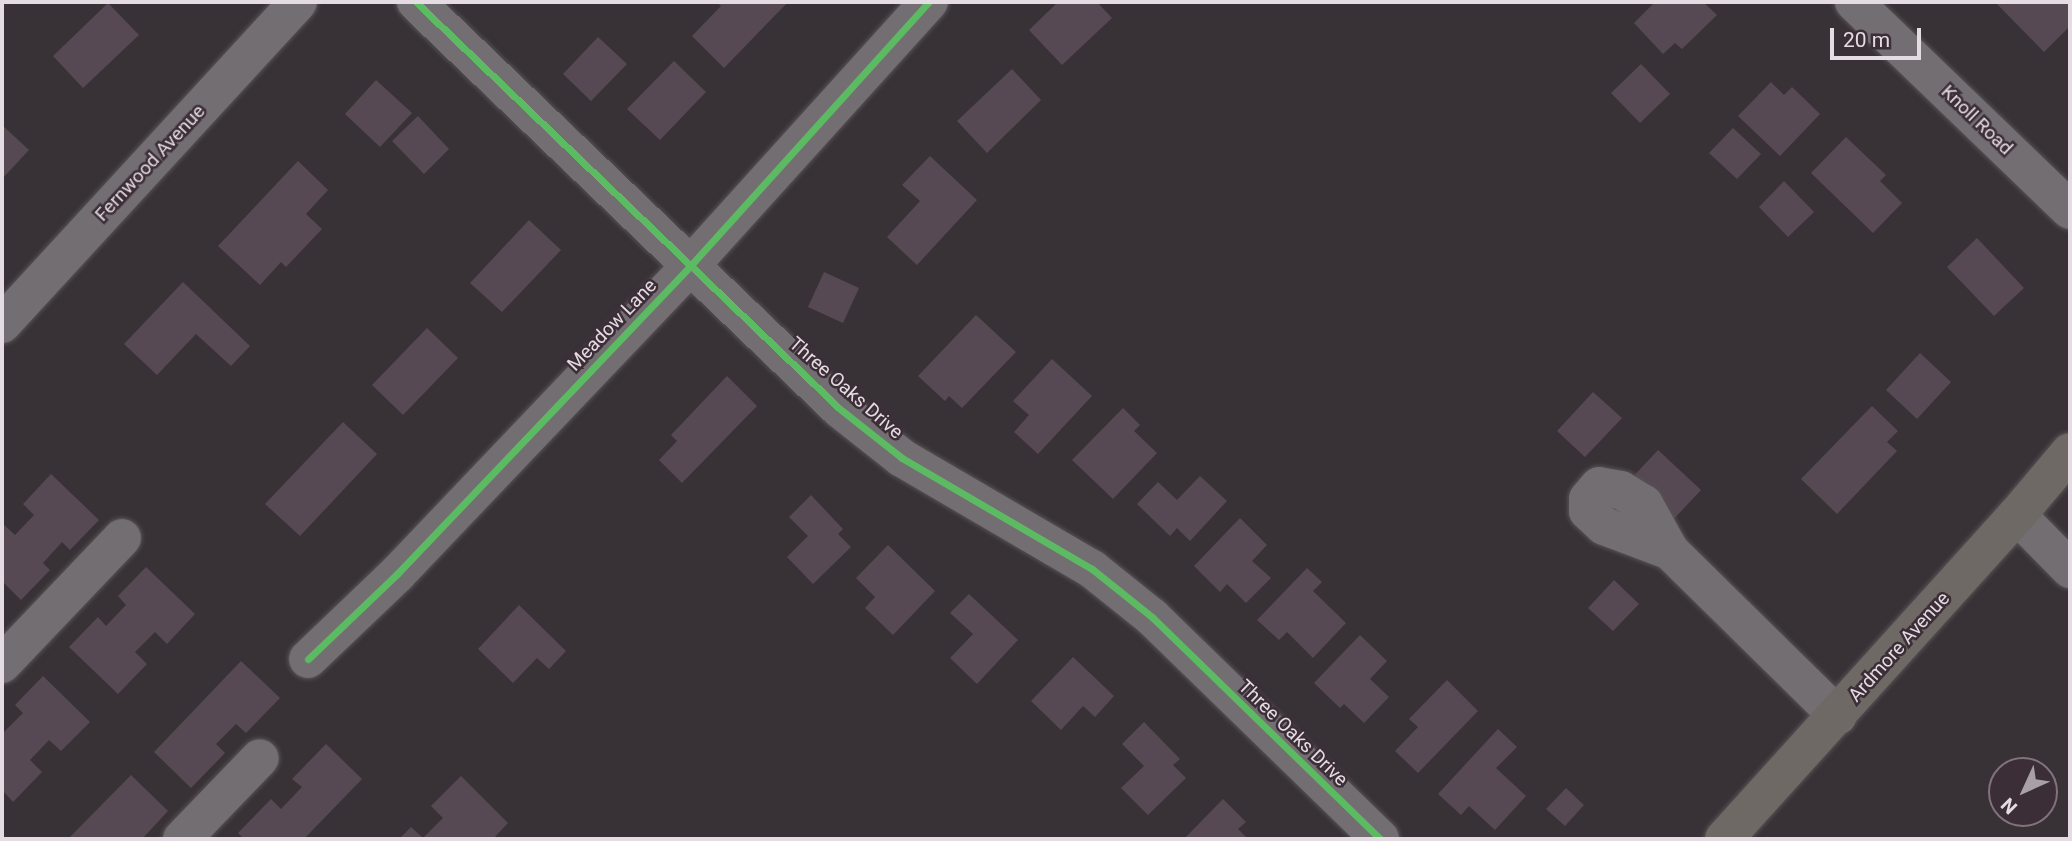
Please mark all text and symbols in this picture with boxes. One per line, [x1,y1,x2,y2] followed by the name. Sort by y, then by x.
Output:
[1834,14,1925,58] scale bar
[1843,28,1890,52] text: 20 m
[1937,80,2017,160] street label: Knoll Road
[90,100,210,226] street label: Fernwood Avenue
[563,274,661,376] street label: Meadow Lane
[784,332,908,444] street label: Three Oaks Drive
[1844,587,1954,707] street label: Ardmore Avenue
[1234,675,1352,791] street label: Three Oaks Drive
[1988,757,2058,827] north arrow
[1996,793,2022,819] text: N

